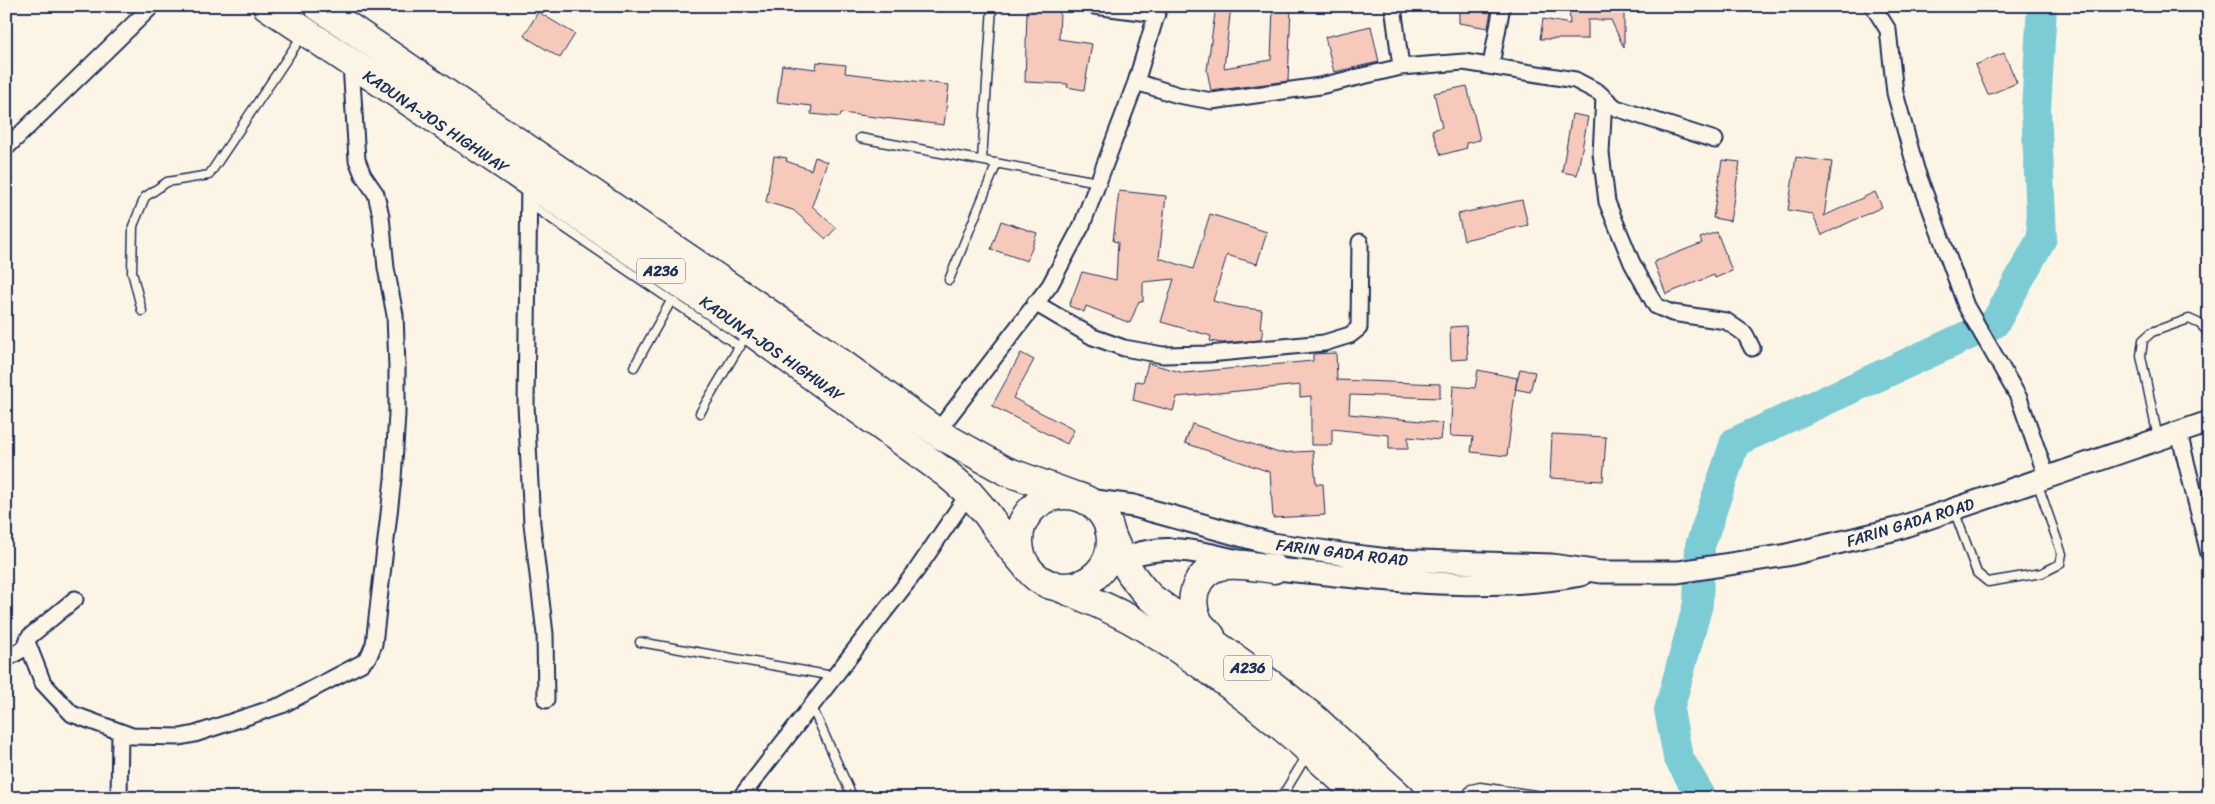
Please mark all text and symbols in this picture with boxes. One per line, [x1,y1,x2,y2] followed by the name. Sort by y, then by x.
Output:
[357,62,516,182] street label: KADUNA-JOS HIGHWAY
[637,258,685,284] road number: A236
[693,287,851,410] street label: KADUNA-JOS HIGHWAY
[1843,489,1978,556] street label: FARIN GADA ROAD
[1274,530,1410,575] street label: FARIN GADA ROAD
[1224,656,1272,680] road number: A236

